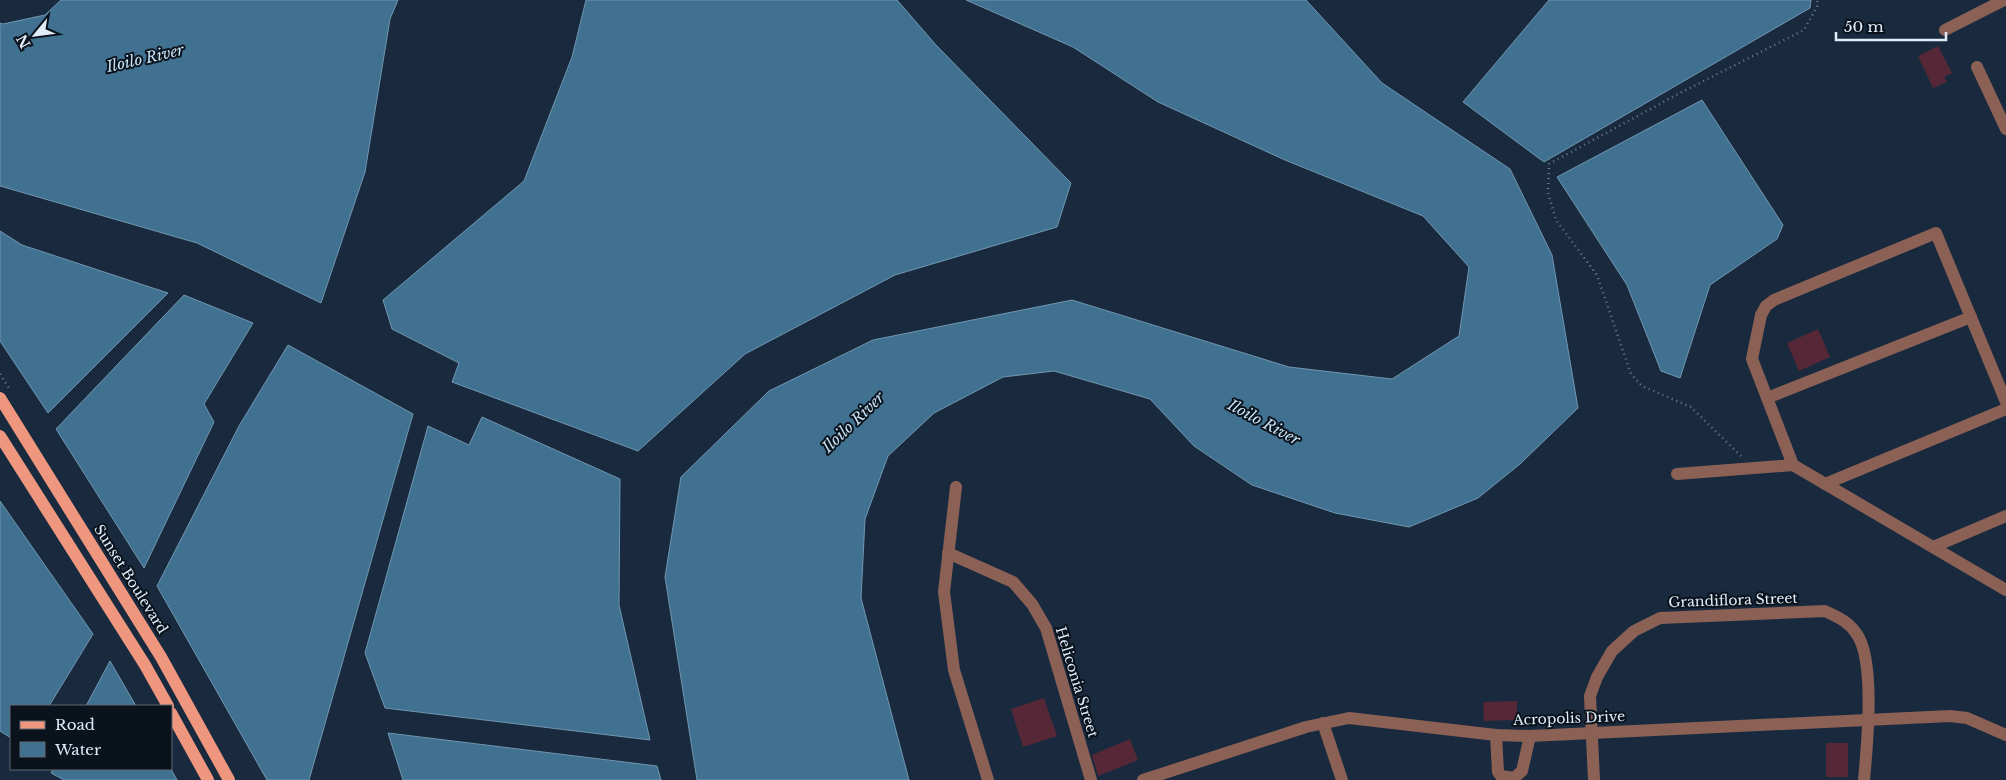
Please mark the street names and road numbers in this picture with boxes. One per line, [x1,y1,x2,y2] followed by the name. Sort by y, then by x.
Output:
[90,521,172,637] street label: Sunset Boulevard
[1668,589,1799,611] street label: Grandiflora Street
[1052,624,1103,740] street label: Heliconia Street
[1512,707,1625,729] street label: Acropolis Drive

